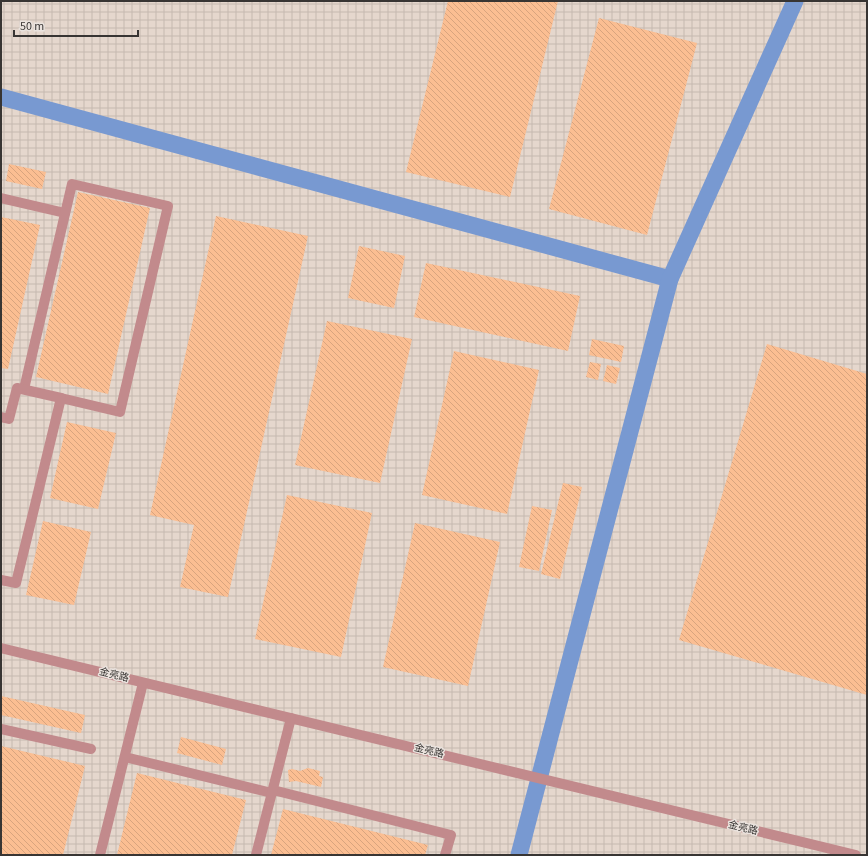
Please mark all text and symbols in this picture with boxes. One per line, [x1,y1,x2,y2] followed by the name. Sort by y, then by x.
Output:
[14,12,138,38] scale bar
[20,18,44,35] text: 50 m
[98,665,130,685] street label: 金亮路
[413,741,445,761] street label: 金亮路
[727,818,759,838] street label: 金亮路

